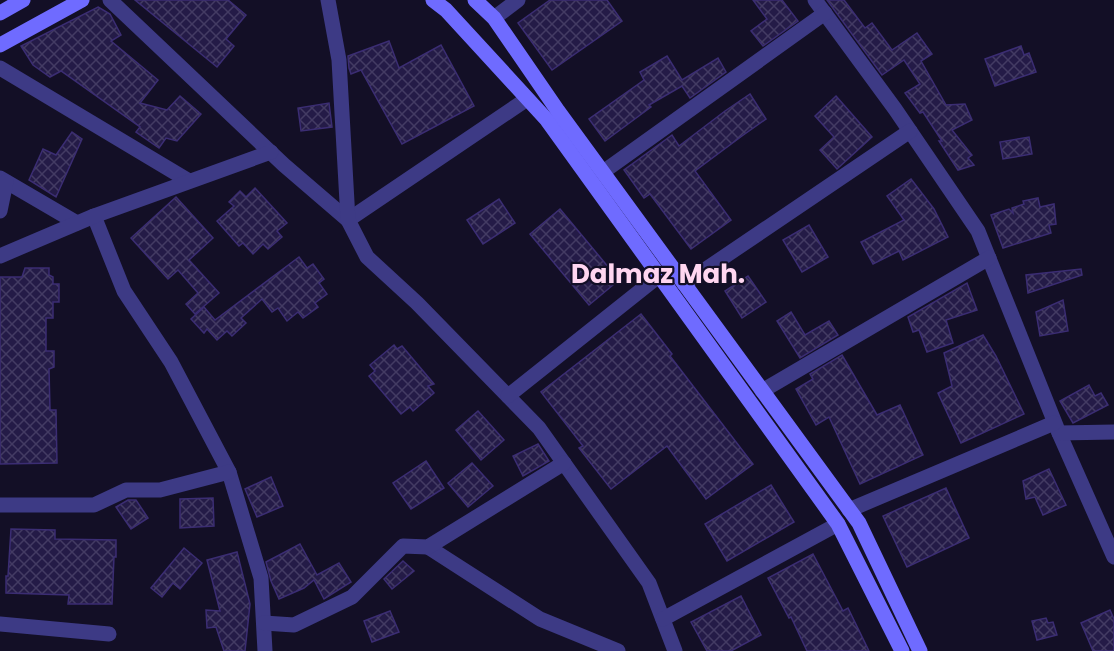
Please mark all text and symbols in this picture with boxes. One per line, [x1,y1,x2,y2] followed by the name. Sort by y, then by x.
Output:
[571,256,745,292] district label: Dalmaz Mah.

